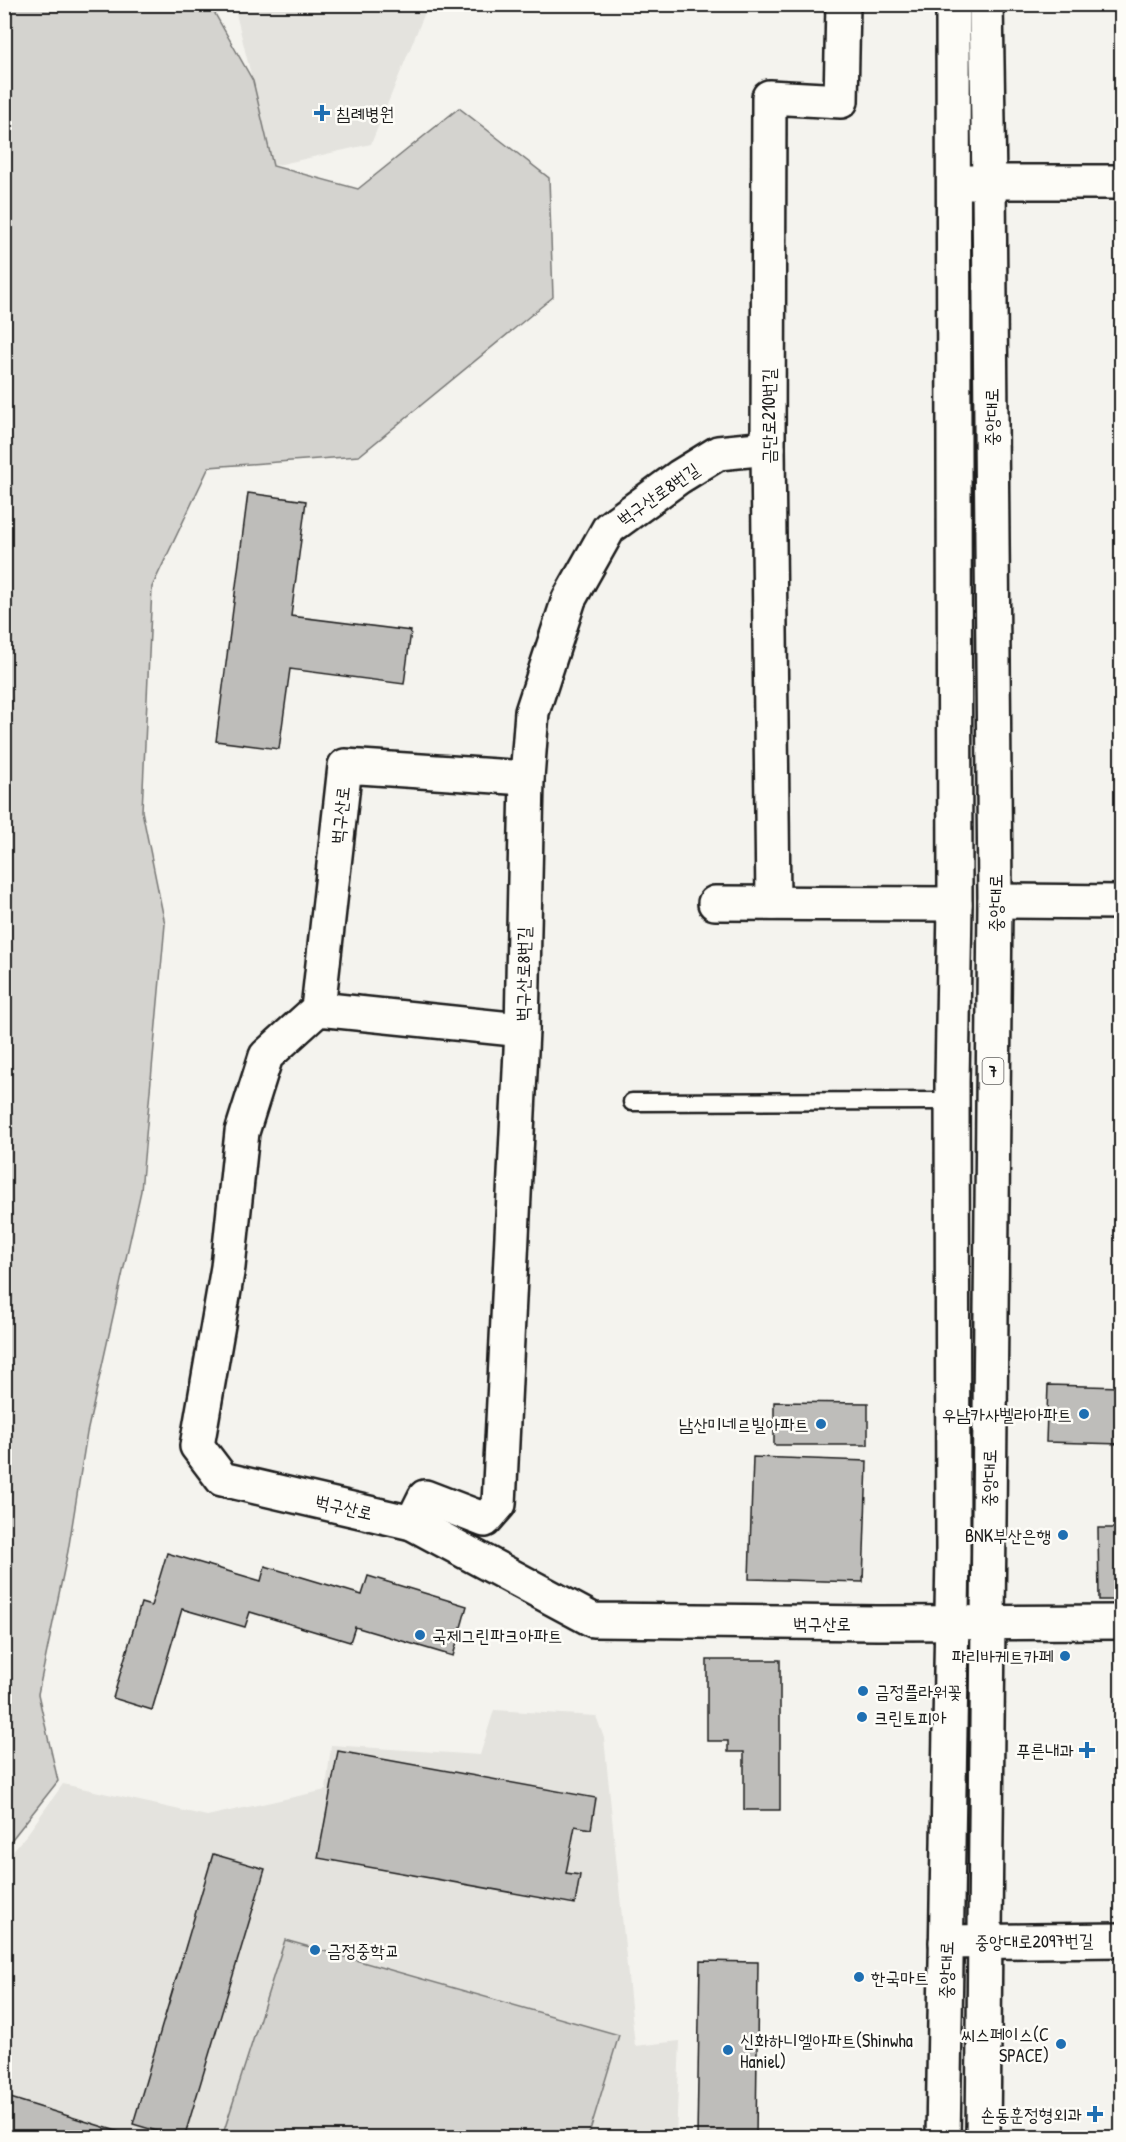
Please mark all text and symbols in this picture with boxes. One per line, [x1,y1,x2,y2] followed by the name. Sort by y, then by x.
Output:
[336,101,394,126] place label: 침례병원
[313,104,331,122] marker: 침례병원
[756,368,781,464] street label: 금단로210번길
[979,388,1004,446] street label: 중앙대로
[612,456,704,531] street label: 벅구산로8번길
[325,785,355,845] street label: 벅구산로
[983,874,1008,932] street label: 중앙대로
[510,926,536,1022] street label: 벅구산로8번길
[982,1058,1004,1084] road number: 7
[942,1402,1072,1427] place label: 우남카사벨라아파트
[1077,1407,1091,1421] marker: 우남카사벨라아파트
[679,1412,809,1437] place label: 남산미네르빌아파트
[814,1417,828,1431] marker: 남산미네르빌아파트
[976,1449,1002,1507] street label: 중앙대로
[313,1488,375,1526] street label: 벅구산로
[965,1523,1051,1548] place label: BNK부산은행
[1056,1528,1070,1542] marker: BNK부산은행
[793,1611,851,1636] street label: 벅구산로
[432,1623,562,1648] place label: 국제그린파크아파트
[413,1628,427,1642] marker: 국제그린파크아파트
[952,1644,1054,1669] place label: 파리바케트카페
[1058,1649,1072,1663] marker: 파리바케트카페
[875,1679,962,1704] place label: 금정플라워꽃
[856,1684,870,1698] marker: 금정플라워꽃
[874,1705,947,1730] place label: 크린토피아
[855,1710,869,1724] marker: 크린토피아
[1016,1738,1074,1763] place label: 푸른내과
[1078,1741,1096,1759] marker: 푸른내과
[974,1927,1094,1955] street label: 중앙대로2097번길
[327,1938,399,1963] place label: 금정중학교
[933,1941,959,1999] street label: 중앙대로
[308,1943,322,1957] marker: 금정중학교
[871,1965,929,1990] place label: 한국마트
[852,1970,866,1984] marker: 한국마트
[961,2022,1049,2068] place label: 씨스페이스(C SPACE)
[740,2028,913,2074] place label: 신화하니엘아파트(Shinwha Haniel)
[1054,2037,1068,2051] marker: 씨스페이스(C SPACE)
[721,2043,735,2057] marker: 신화하니엘아파트(Shinwha Haniel)
[981,2102,1082,2127] place label: 손동훈정형외과
[1086,2105,1104,2123] marker: 손동훈정형외과

